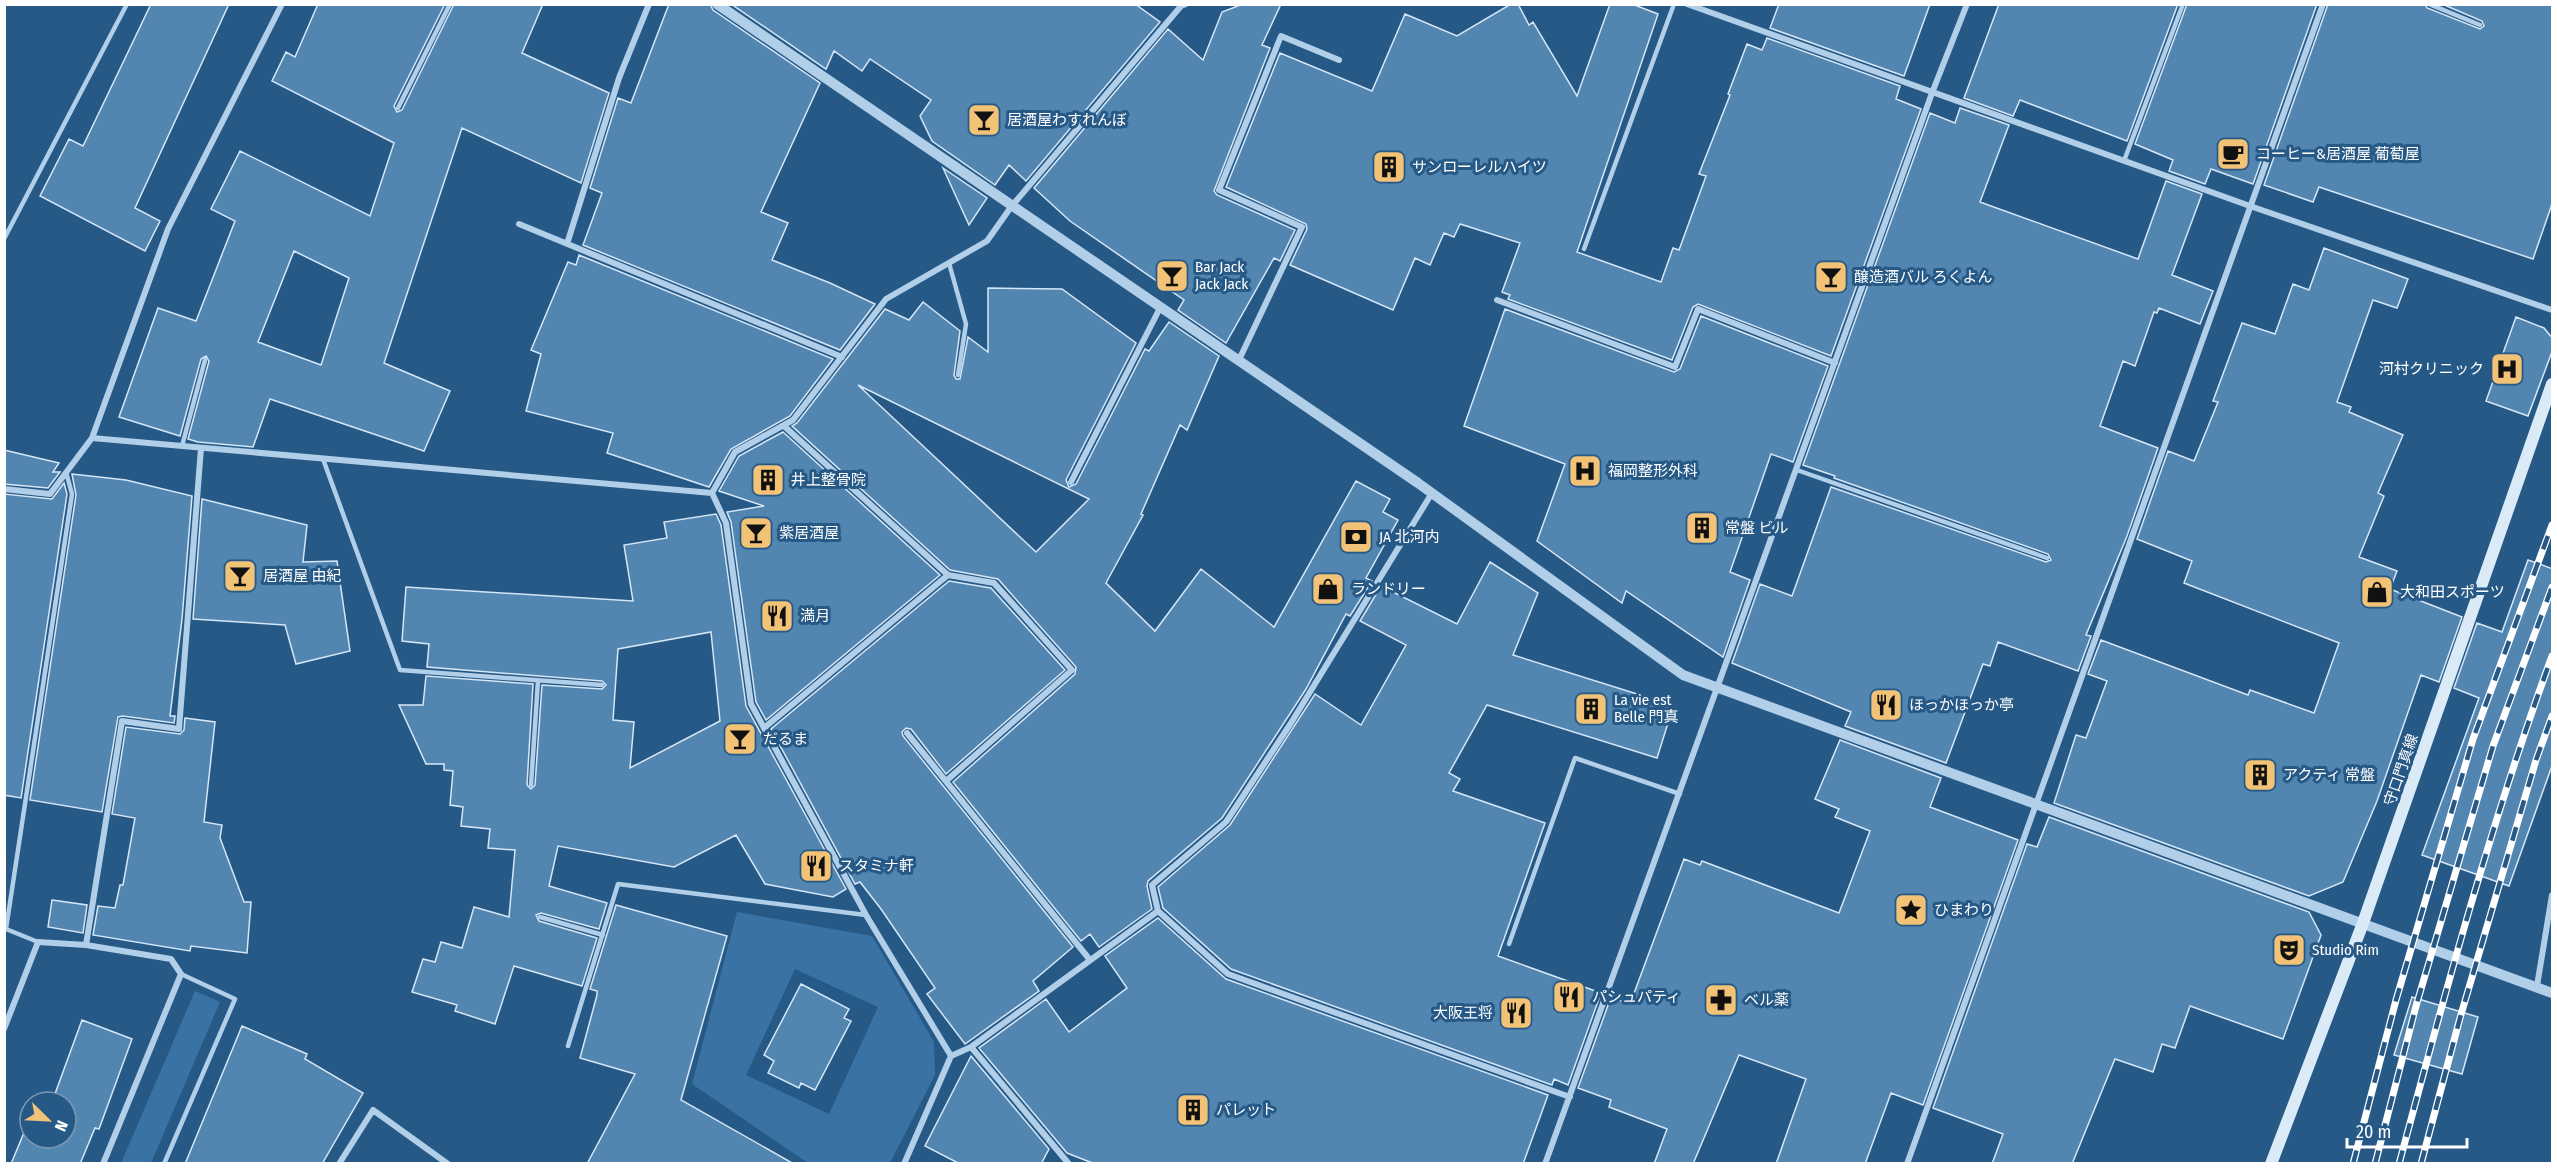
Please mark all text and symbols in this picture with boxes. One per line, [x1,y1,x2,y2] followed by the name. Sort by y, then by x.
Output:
[966,102,1002,138] bar icon: 居酒屋わすれんぼ
[1007,111,1127,129] place label: 居酒屋わすれんぼ
[2215,136,2251,172] cafe icon: コーヒー&居酒屋 葡萄屋
[2256,145,2420,163] place label: コーヒー&居酒屋 葡萄屋
[1371,149,1407,185] building icon: サンローレルハイツ
[1412,158,1547,176] place label: サンローレルハイツ
[1154,258,1190,294] bar icon: Bar Jack Jack Jack
[1195,258,1248,293] place label: Bar Jack Jack Jack
[1813,259,1849,295] bar icon: 醸造酒バル ろくよん
[1854,268,1993,286] place label: 醸造酒バル ろくよん
[2489,351,2525,387] hospital icon: 河村クリニック
[2379,360,2484,378] place label: 河村クリニック
[1567,453,1603,489] hospital icon: 福岡整形外科
[750,462,786,498] building icon: 井上整骨院
[1608,462,1698,480] place label: 福岡整形外科
[791,471,866,489] place label: 井上整骨院
[1684,510,1720,546] building icon: 常盤 ビル
[738,515,774,551] bar icon: 紫居酒屋
[1338,519,1374,555] bank icon: JA 北河内
[1725,519,1789,537] place label: 常盤 ビル
[779,524,839,542] place label: 紫居酒屋
[1379,528,1440,546] place label: JA 北河内
[222,558,258,594] bar icon: 居酒屋 由紀
[263,567,342,585] place label: 居酒屋 由紀
[1310,571,1346,607] shop icon: ランドリー
[2359,574,2395,610] shop icon: 大和田スポーツ
[1351,580,1426,598] place label: ランドリー
[2400,583,2505,601] place label: 大和田スポーツ
[759,598,795,634] restaurant icon: 満月
[800,607,830,625] place label: 満月
[1868,687,1904,723] restaurant icon: ほっかほっか亭
[1573,691,1609,727] building icon: La vie est Belle 門真
[1614,691,1678,726] place label: La vie est Belle 門真
[1909,696,2014,714] place label: ほっかほっか亭
[722,721,758,757] bar icon: だるま
[763,730,808,748] place label: だるま
[2380,732,2422,808] street label: 守口門真線
[2242,757,2278,793] building icon: アクティ 常盤
[2283,766,2375,784] place label: アクティ 常盤
[798,848,834,884] restaurant icon: スタミナ軒
[839,857,914,875] place label: スタミナ軒
[1893,892,1929,928] place icon: ひまわり
[1934,901,1994,919] place label: ひまわり
[2271,932,2307,968] theatre icon: Studio Rim
[2312,941,2379,959] place label: Studio Rim
[1551,979,1587,1015] restaurant icon: パシュパティ
[1703,982,1739,1018] pharmacy icon: ベル薬
[1592,988,1681,1006] place label: パシュパティ
[1744,991,1789,1009] place label: ベル薬
[1498,995,1534,1031] restaurant icon: 大阪王将
[1433,1004,1493,1022] place label: 大阪王将
[18,1090,78,1150] north arrow
[1175,1092,1211,1128] building icon: パレット
[1216,1101,1276,1119] place label: パレット
[2347,1111,2467,1149] scale bar
[51,1118,72,1134] text: N
[2356,1121,2391,1143] text: 20 m

